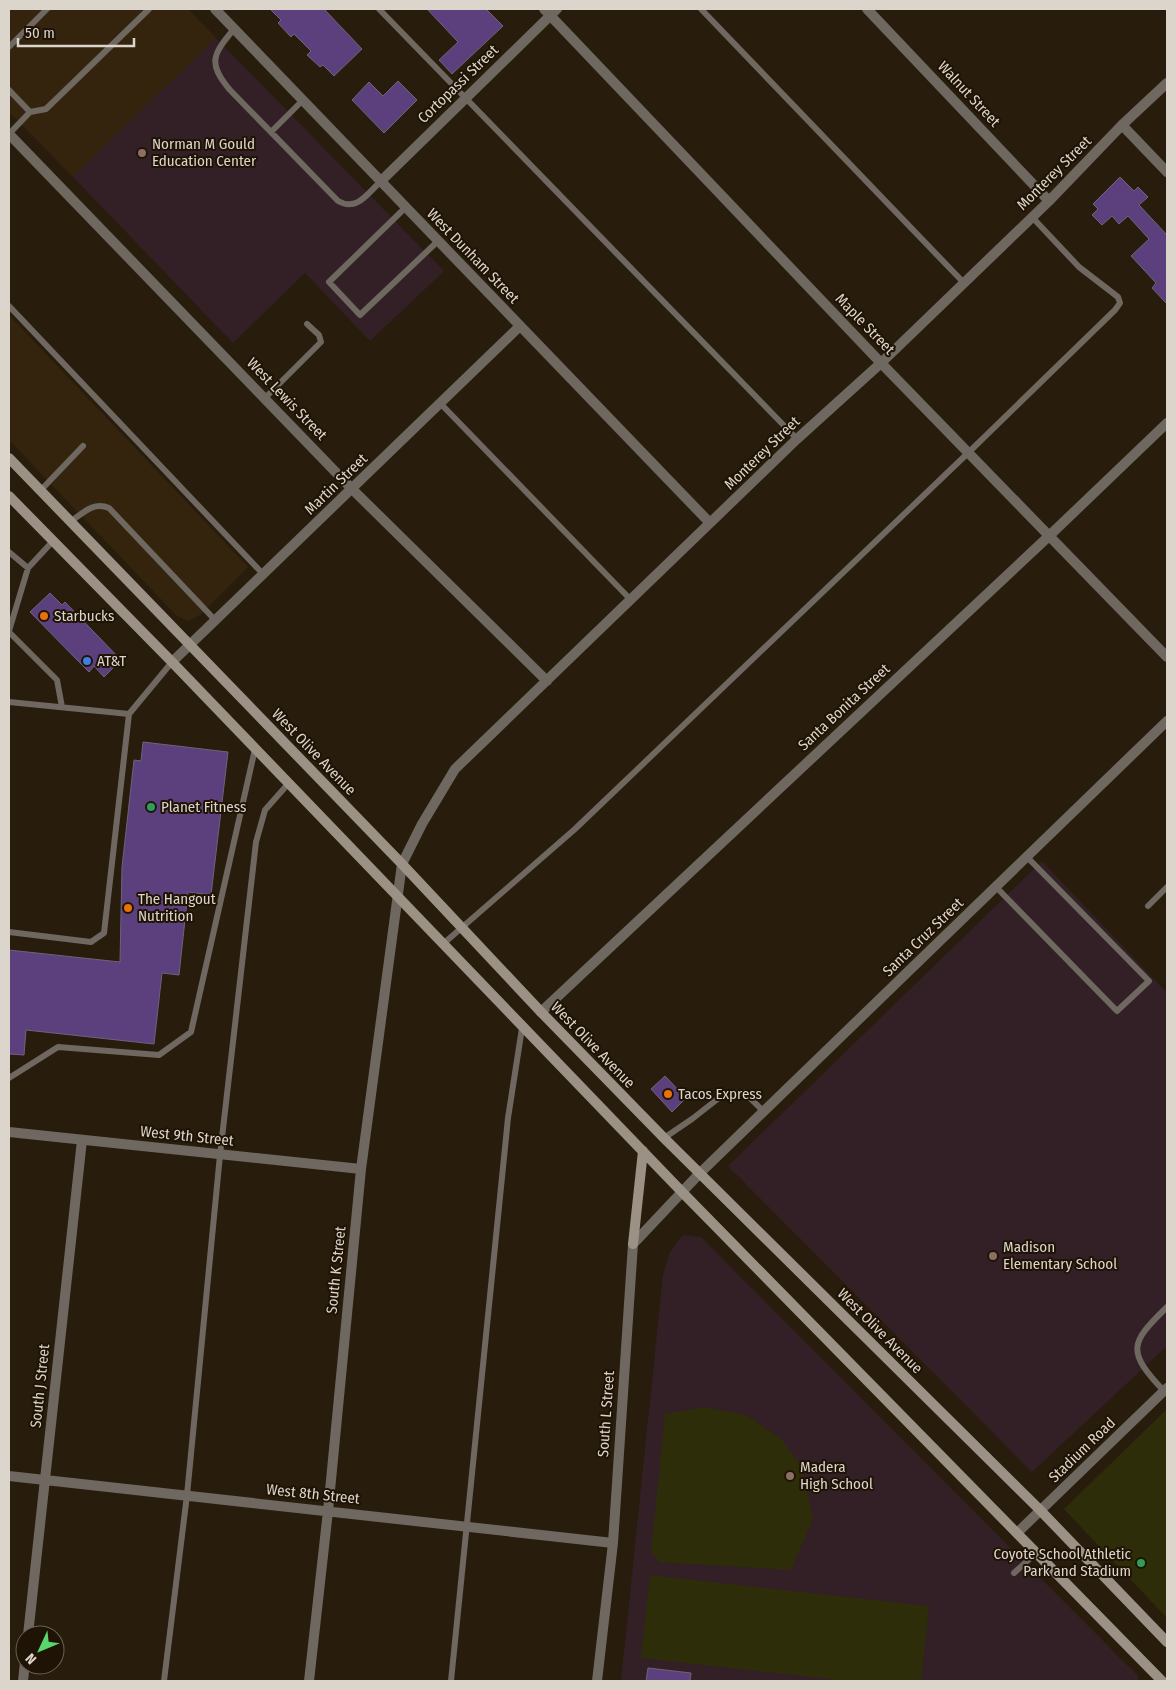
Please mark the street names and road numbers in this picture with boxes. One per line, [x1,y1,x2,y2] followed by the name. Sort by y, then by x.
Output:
[414,41,502,127] street label: Cortopassi Street
[934,58,1004,131] street label: Walnut Street
[1013,132,1095,214] street label: Monterey Street
[423,205,523,307] street label: West Dunham Street
[832,290,899,358] street label: Maple Street
[243,354,331,444] street label: West Lewis Street
[721,412,803,493] street label: Monterey Street
[301,450,371,518] street label: Martin Street
[794,660,894,754] street label: Santa Bonita Street
[268,705,360,799] street label: West Olive Avenue
[879,894,967,980] street label: Santa Cruz Street
[547,998,639,1092] street label: West Olive Avenue
[139,1122,235,1150] street label: West 9th Street
[322,1225,350,1315] street label: South K Street
[834,1285,926,1377] street label: West Olive Avenue
[27,1343,53,1429] street label: South J Street
[594,1370,618,1458] street label: South L Street
[1045,1414,1119,1486] street label: Stadium Road
[265,1480,361,1508] street label: West 8th Street

